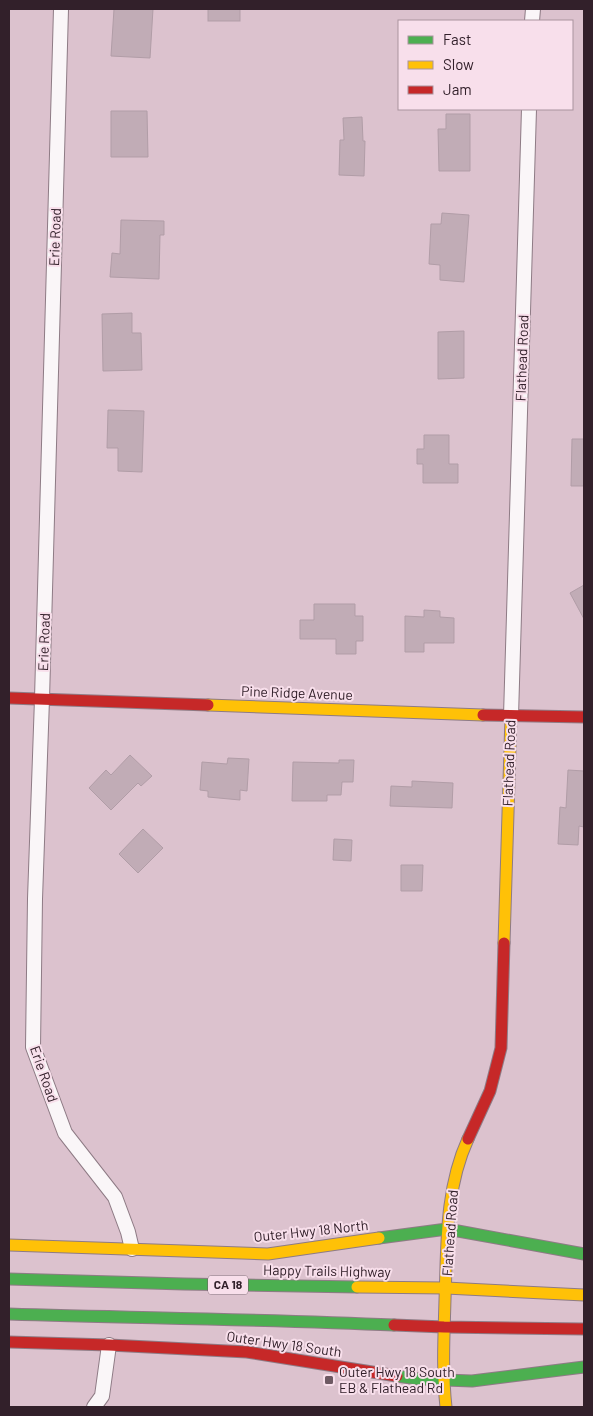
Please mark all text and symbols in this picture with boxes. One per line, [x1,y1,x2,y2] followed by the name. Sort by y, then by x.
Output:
[398,20,573,110] legend
[443,30,471,48] text: Fast
[443,55,474,73] text: Slow
[443,80,472,98] text: Jam
[45,208,64,266] street label: Erie Road
[511,314,532,402] street label: Flathead Road
[34,613,53,671] street label: Erie Road
[241,682,353,703] street label: Pine Ridge Avenue
[498,719,519,807] street label: Flathead Road
[27,1043,62,1104] street label: Erie Road
[438,1189,461,1277] street label: Flathead Road
[253,1216,369,1245] street label: Outer Hwy 18 North
[263,1261,392,1280] street label: Happy Trails Highway
[208,1276,248,1294] road number: CA 18
[225,1327,343,1360] street label: Outer Hwy 18 South
[339,1363,455,1396] place label: Outer Hwy 18 South EB & Flathead Rd
[323,1374,335,1386] marker: Outer Hwy 18 South EB & Flathead Rd

